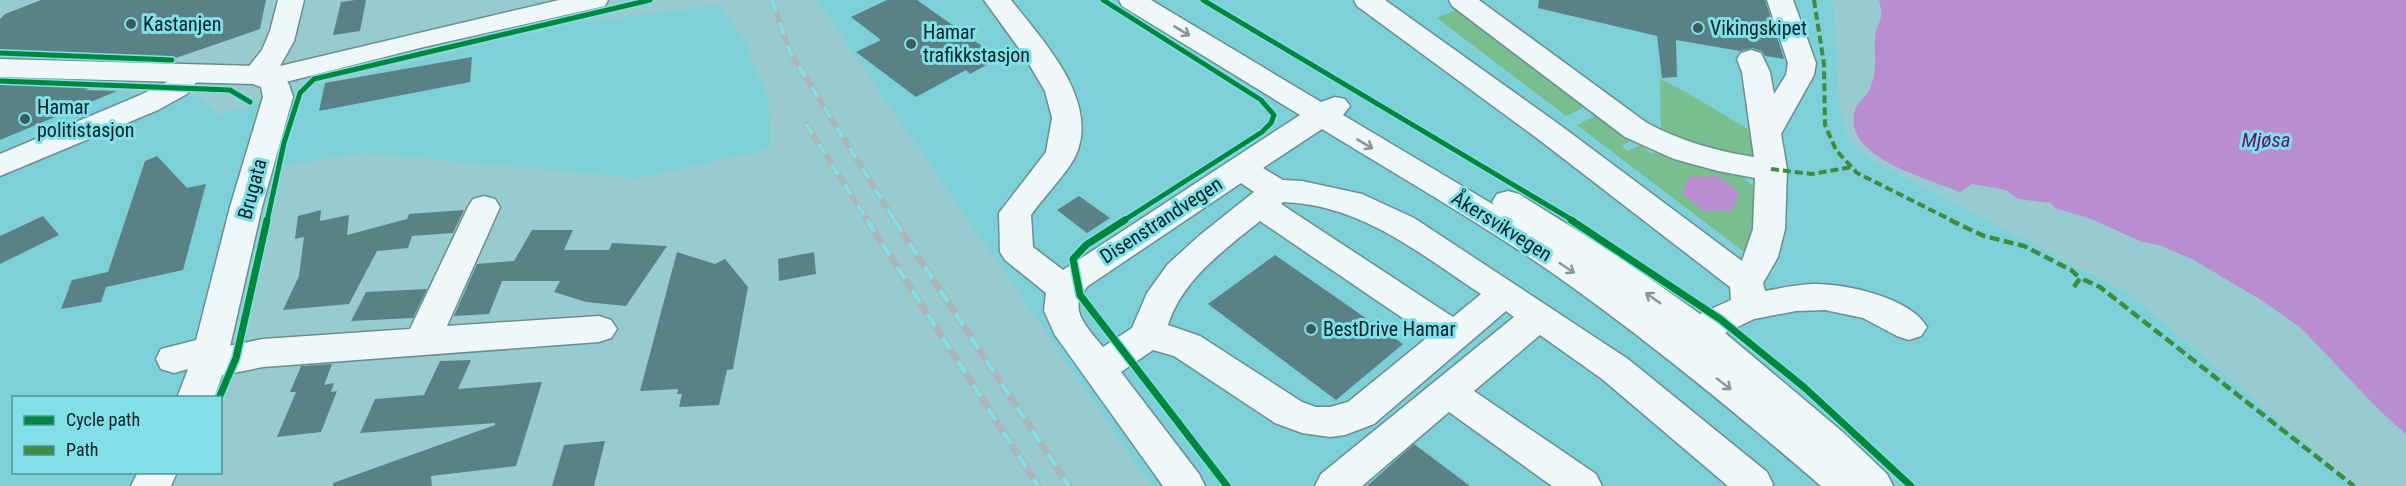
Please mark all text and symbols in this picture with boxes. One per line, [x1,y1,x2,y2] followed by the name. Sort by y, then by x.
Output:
[143,12,221,36] place label: Kastanjen
[1710,16,1807,40] place label: Vikingskipet
[124,17,138,31] marker: Kastanjen
[923,20,1030,67] place label: Hamar trafikkstasjon
[1691,21,1705,35] marker: Vikingskipet
[1173,25,1190,37] one-way arrow
[904,37,918,51] marker: Hamar trafikkstasjon
[37,95,135,142] place label: Hamar politistasjon
[18,112,32,126] marker: Hamar politistasjon
[2241,128,2291,152] water label: Mjøsa
[1357,137,1374,150] one-way arrow
[232,156,272,222] street label: Brugata
[1095,172,1227,268] street label: Disenstrandvegen
[1447,186,1557,266] street label: Åkersvikvegen
[1559,262,1575,274] one-way arrow
[1646,292,1662,304] one-way arrow
[1323,317,1456,341] place label: BestDrive Hamar
[1304,322,1318,336] marker: BestDrive Hamar
[1716,377,1732,390] one-way arrow
[12,396,222,474] legend
[66,409,140,430] text: Cycle path
[66,439,99,460] text: Path

